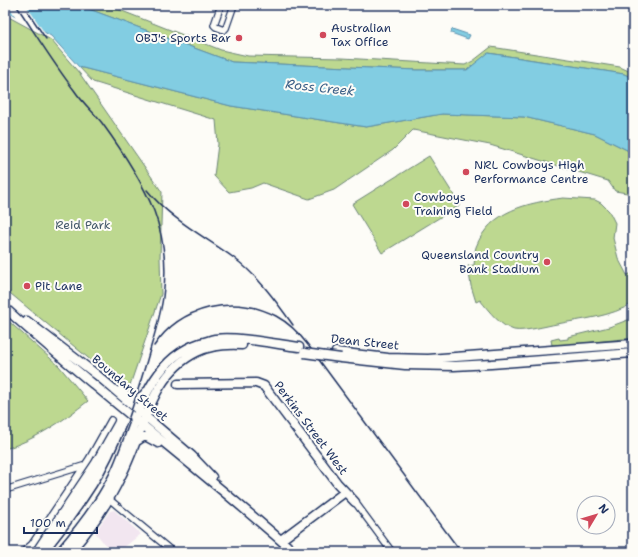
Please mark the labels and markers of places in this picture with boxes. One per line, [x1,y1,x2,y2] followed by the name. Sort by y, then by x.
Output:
[331,20,391,50] place label: Australian Tax Office
[135,30,231,46] place label: OBJ's Sports Bar
[318,30,328,40] marker: Australian Tax Office
[234,33,244,43] marker: OBJ's Sports Bar
[474,157,589,187] place label: NRL Cowboys High Performance Centre
[461,167,471,177] marker: NRL Cowboys High Performance Centre
[414,189,493,219] place label: Cowboys Training Field
[401,199,411,209] marker: Cowboys Training Field
[421,247,539,277] place label: Queensland Country Bank Stadium
[542,257,552,267] marker: Queensland Country Bank Stadium
[35,278,83,294] place label: Pit Lane
[22,281,32,291] marker: Pit Lane

